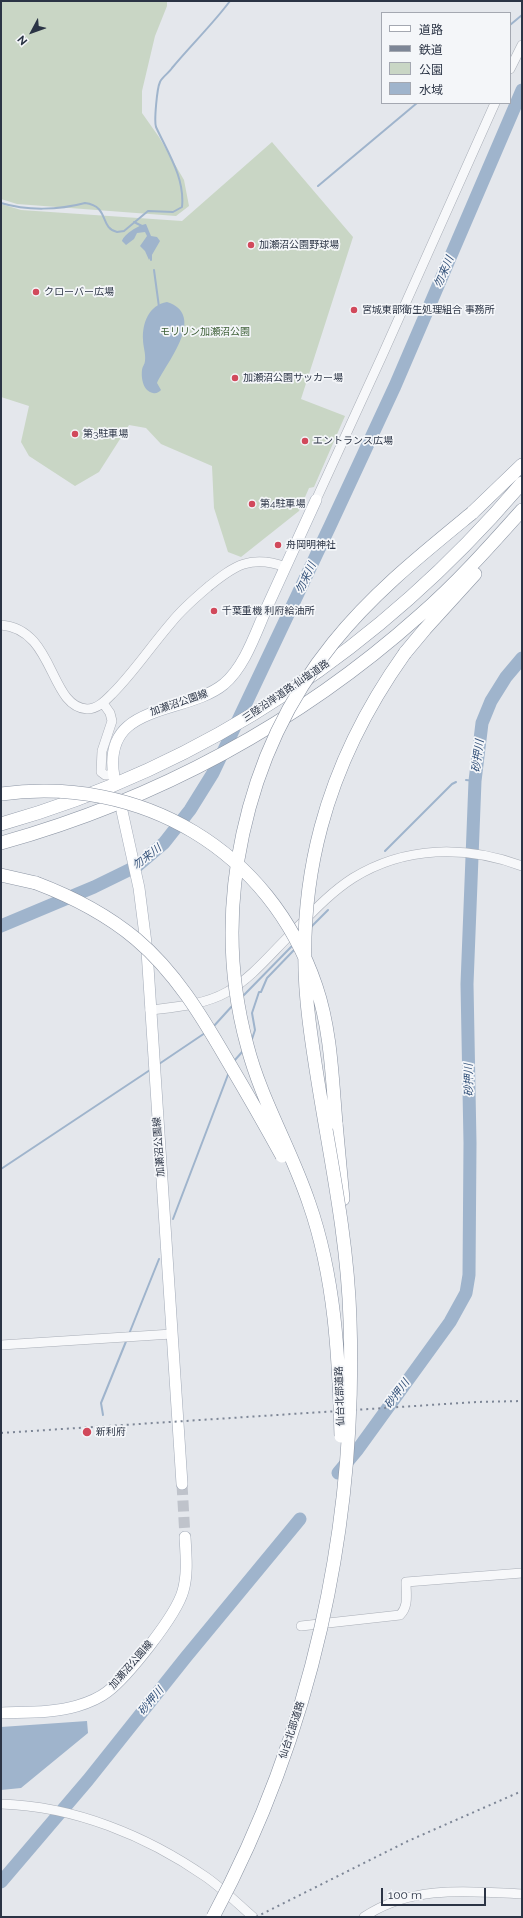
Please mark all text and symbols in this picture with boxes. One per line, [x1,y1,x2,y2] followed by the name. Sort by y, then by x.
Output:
[12,12,52,52] north arrow
[381,12,511,104] legend
[419,23,443,37] text: 道路
[15,33,30,48] text: N
[419,43,443,57] text: 鉄道
[419,63,443,77] text: 公園
[419,83,443,97] text: 水域
[259,239,339,251] place label: 加瀬沼公園野球場
[246,240,256,250] marker: 加瀬沼公園野球場
[431,254,457,290] water label: 勿来川
[44,286,114,298] place label: クローバー広場
[31,287,41,297] marker: クローバー広場
[362,304,495,316] place label: 宮城東部衛生処理組合 事務所
[349,305,359,315] marker: 宮城東部衛生処理組合 事務所
[160,326,250,338] park label: モリリン加瀬沼公園
[243,372,343,384] place label: 加瀬沼公園サッカー場
[230,373,240,383] marker: 加瀬沼公園サッカー場
[83,428,128,440] place label: 第3駐車場
[70,429,80,439] marker: 第3駐車場
[313,435,393,447] place label: エントランス広場
[300,436,310,446] marker: エントランス広場
[260,498,305,510] place label: 第4駐車場
[247,499,257,509] marker: 第4駐車場
[286,539,336,551] place label: 舟岡明神社
[273,540,283,550] marker: 舟岡明神社
[293,560,319,596] water label: 勿来川
[222,605,315,617] place label: 千葉重機 利府給油所
[209,606,219,616] marker: 千葉重機 利府給油所
[240,657,332,725] street label: 三陸沿岸道路;仙塩道路
[149,688,209,718] street label: 加瀬沼公園線
[469,739,487,773] water label: 砂押川
[130,842,164,872] water label: 勿来川
[462,1063,476,1097] water label: 砂押川
[151,1117,167,1177] street label: 加瀬沼公園線
[333,1366,347,1426] street label: 仙台北部道路
[382,1377,412,1411] water label: 砂押川
[81,1426,93,1438] marker: 新利府
[96,1426,126,1438] place label: 新利府
[107,1638,155,1692] street label: 加瀬沼公園線
[135,1684,167,1718] water label: 砂押川
[277,1700,307,1760] street label: 仙台北部道路
[383,1880,488,1906] scale bar
[388,1888,422,1902] text: 100 m

